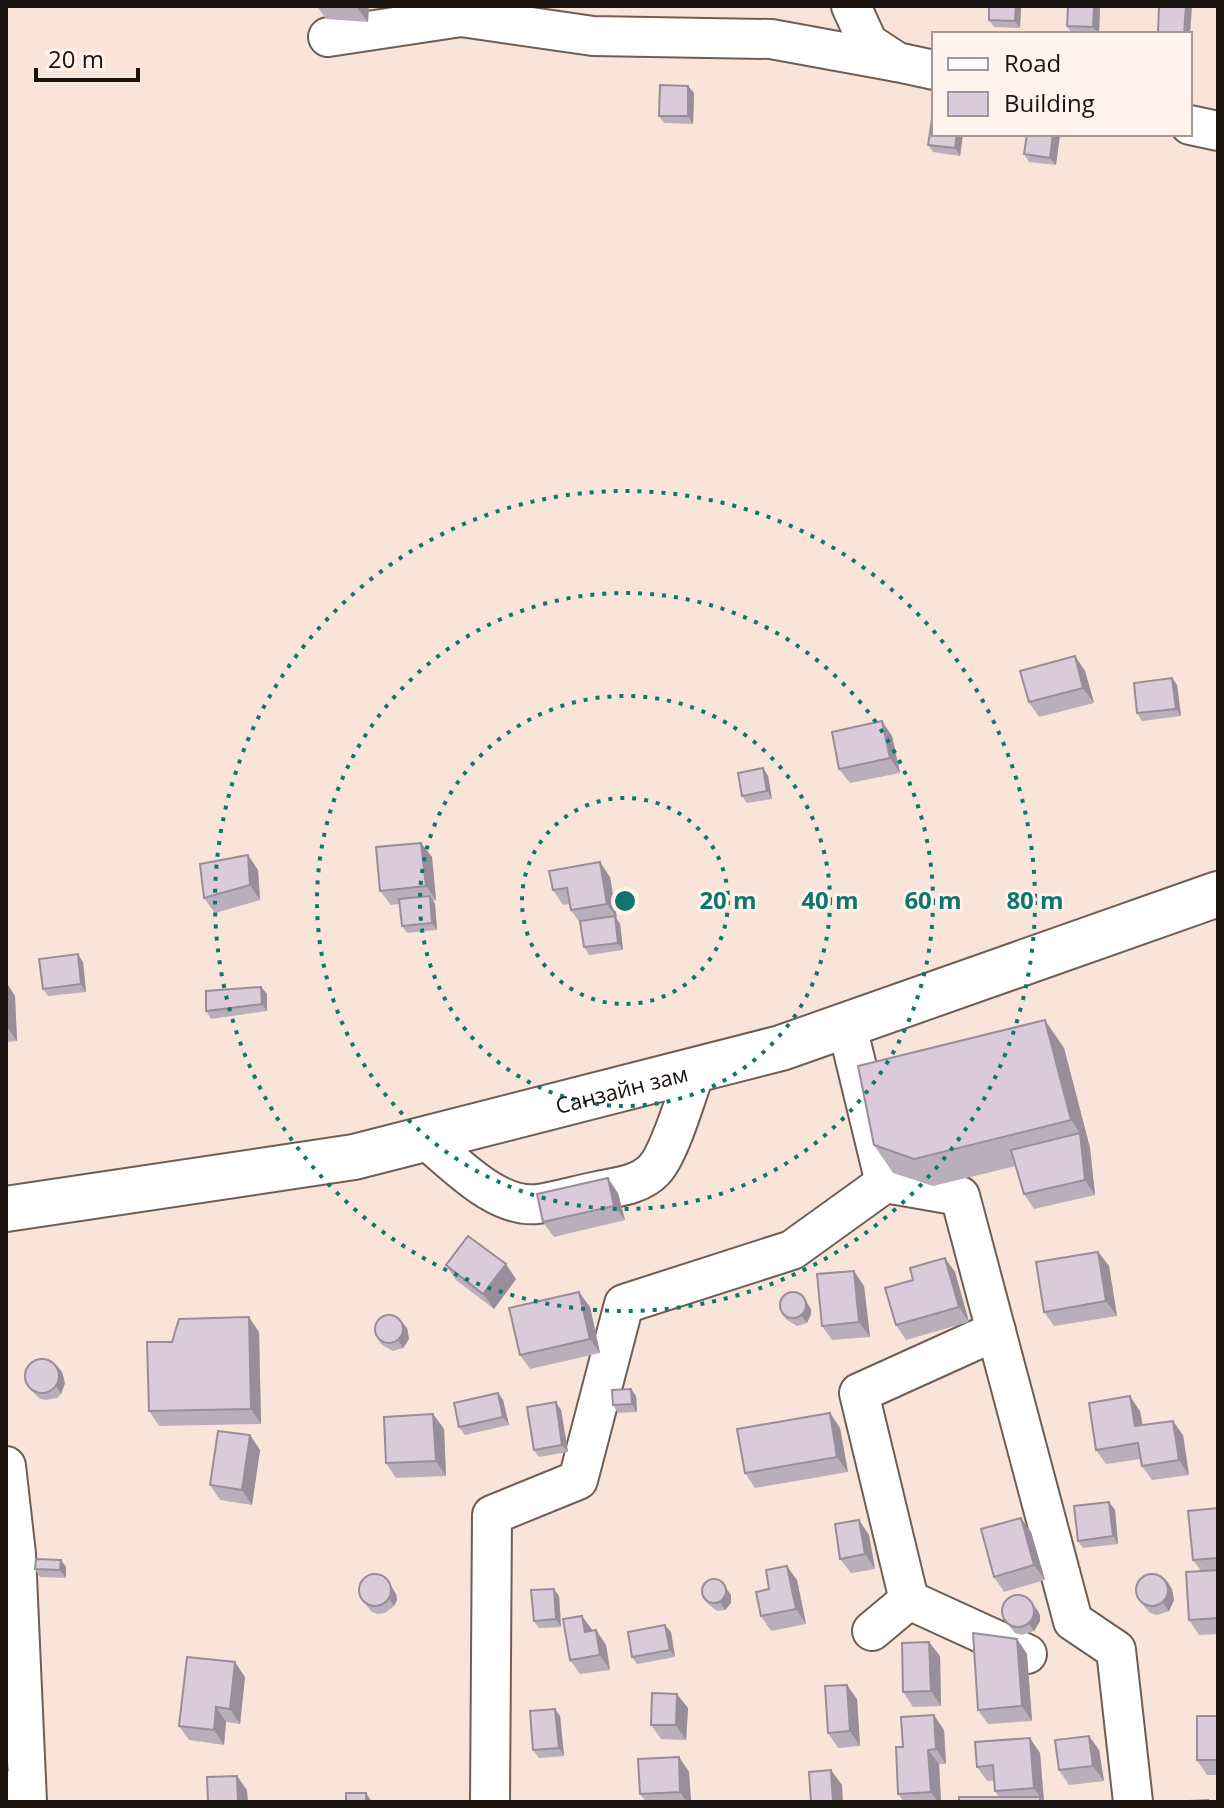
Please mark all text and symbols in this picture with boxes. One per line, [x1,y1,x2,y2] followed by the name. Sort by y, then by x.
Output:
[36,32,138,82] scale bar
[932,32,1192,136] legend
[48,42,104,75] text: 20 m
[1004,46,1061,79] text: Road
[1004,86,1095,119] text: Building
[699,883,757,916] text: 20 m
[801,883,859,916] text: 40 m
[904,883,962,916] text: 60 m
[1006,883,1064,916] text: 80 m
[611,887,639,915] centre of rings
[552,1057,691,1120] street label: Санзайн зам

